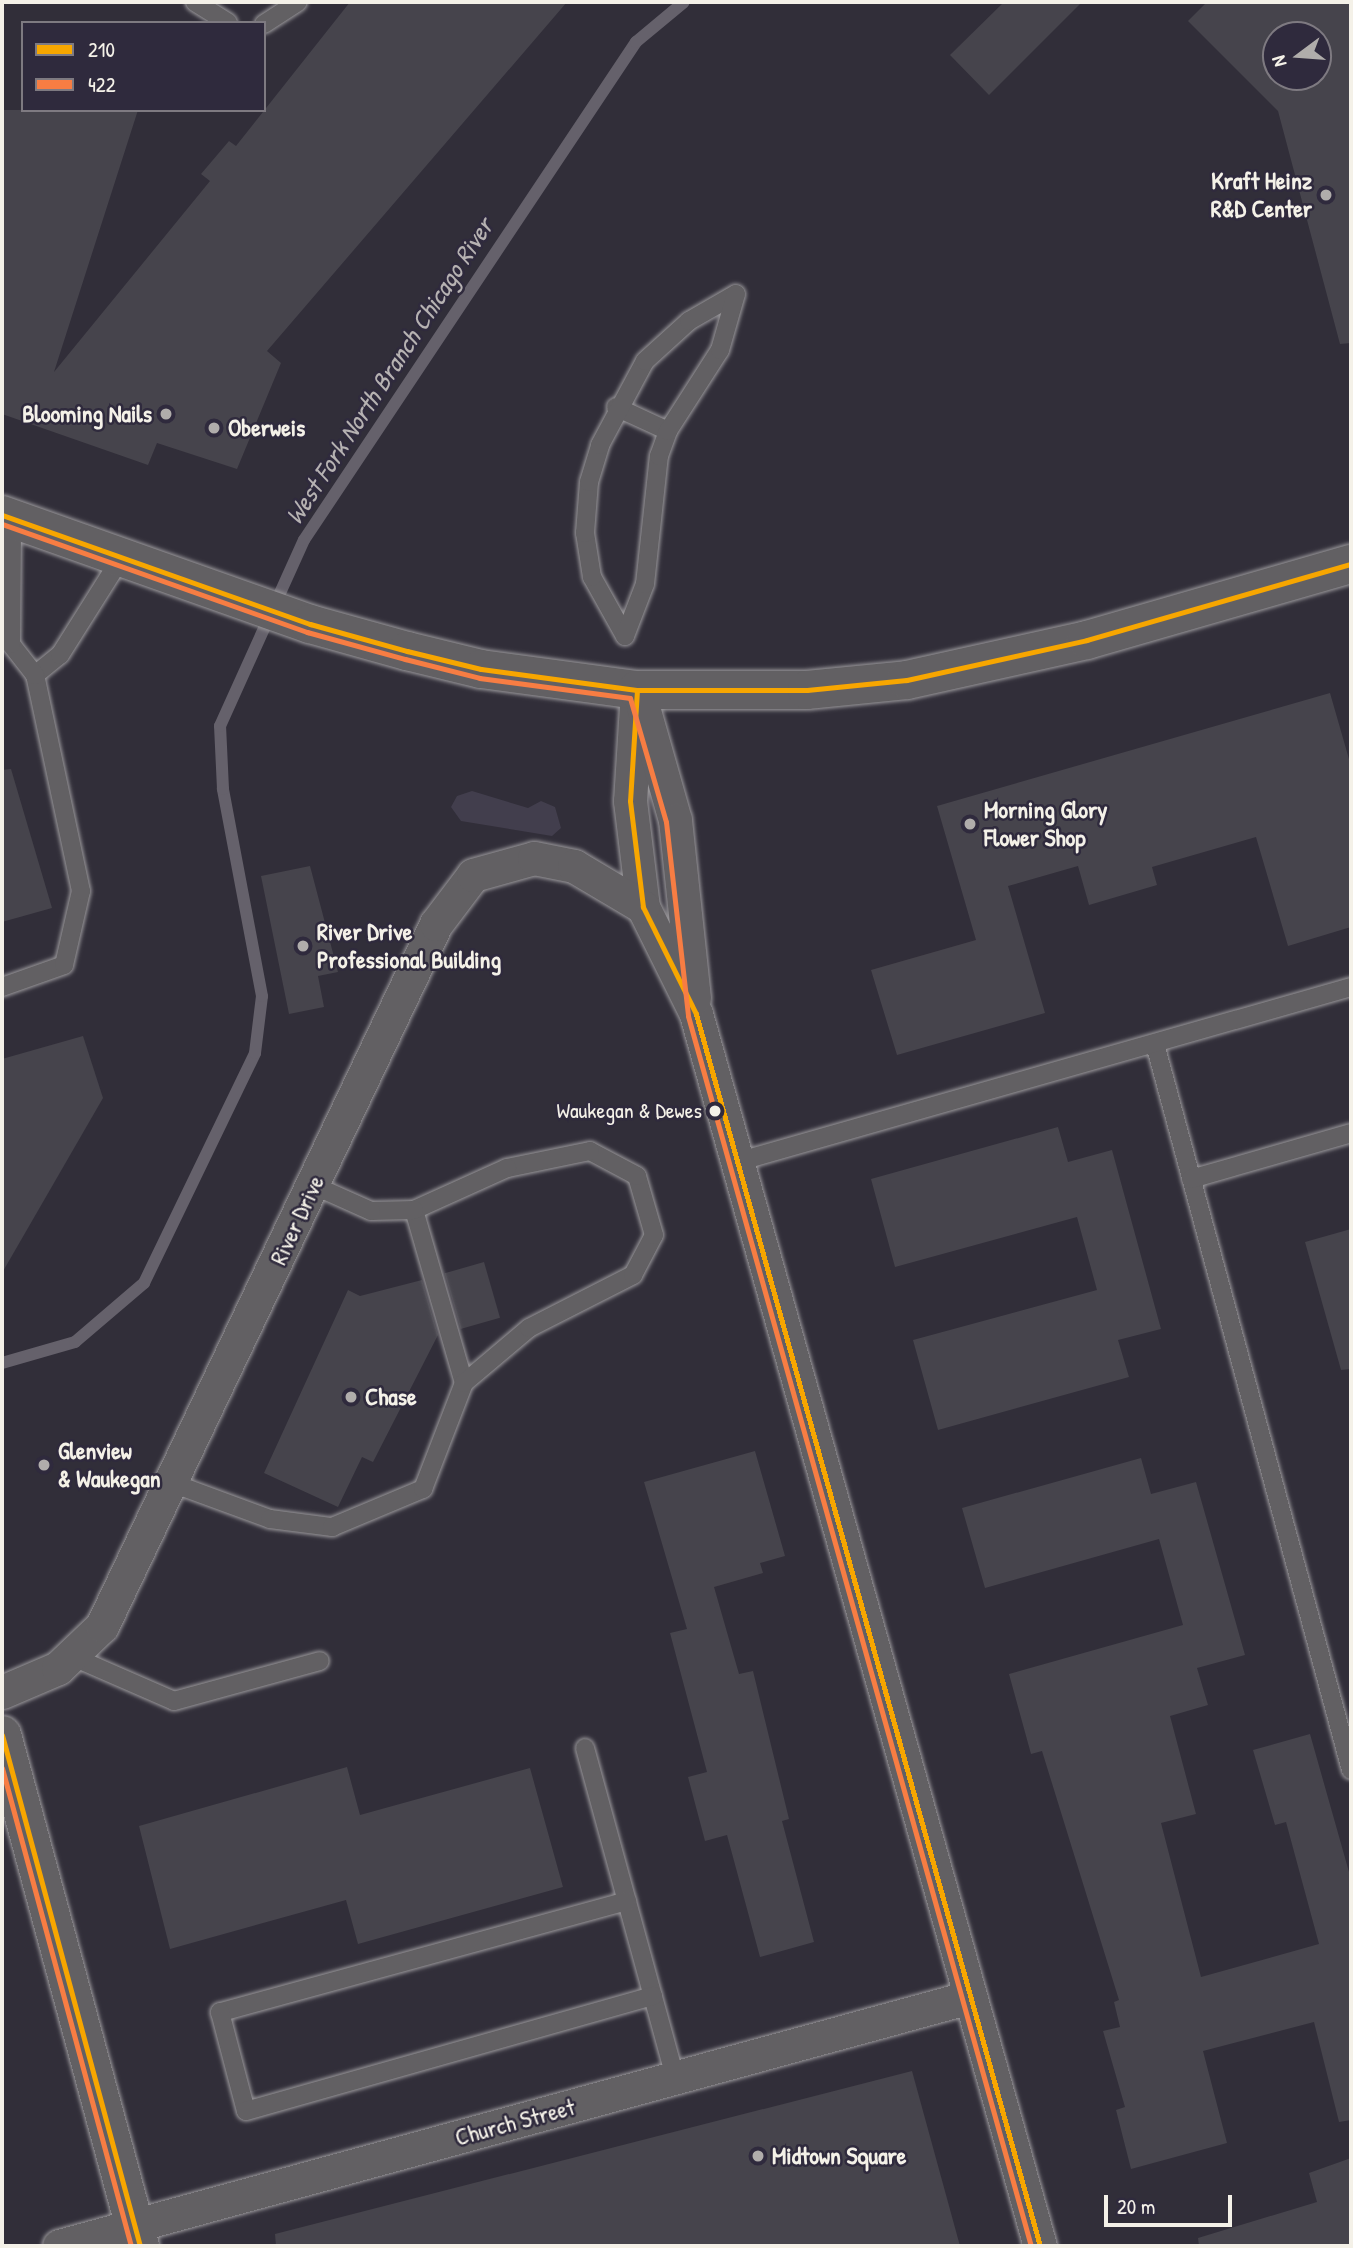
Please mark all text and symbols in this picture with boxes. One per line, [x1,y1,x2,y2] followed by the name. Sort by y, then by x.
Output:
[21,21,266,112] legend
[1262,21,1332,91] north arrow
[88,35,115,64] text: 210
[1265,53,1293,70] text: N
[88,70,116,99] text: 422
[1211,167,1312,223] place label: Kraft Heinz R&D Center
[1318,187,1334,203] marker: Kraft Heinz R&D Center
[278,212,500,530] water label: West Fork North Branch Chicago River
[22,400,152,428] place label: Blooming Nails
[158,406,174,422] marker: Blooming Nails
[228,414,305,442] place label: Oberweis
[206,420,222,436] marker: Oberweis
[984,796,1107,852] place label: Morning Glory Flower Shop
[962,816,978,832] marker: Morning Glory Flower Shop
[317,918,501,974] place label: River Drive Professional Building
[295,938,311,954] marker: River Drive Professional Building
[556,1098,702,1124] place label: Waukegan & Dewes
[708,1104,722,1118] marker: Waukegan & Dewes
[264,1171,330,1269] street label: River Drive
[365,1383,416,1411] place label: Chase
[343,1389,359,1405] marker: Chase
[58,1437,160,1493] place label: Glenview & Waukegan
[36,1457,52,1473] marker: Glenview & Waukegan
[452,2092,578,2152] street label: Church Street
[772,2142,906,2170] place label: Midtown Square
[750,2148,766,2164] marker: Midtown Square
[1108,2182,1236,2226] scale bar
[1117,2192,1155,2221] text: 20 m

